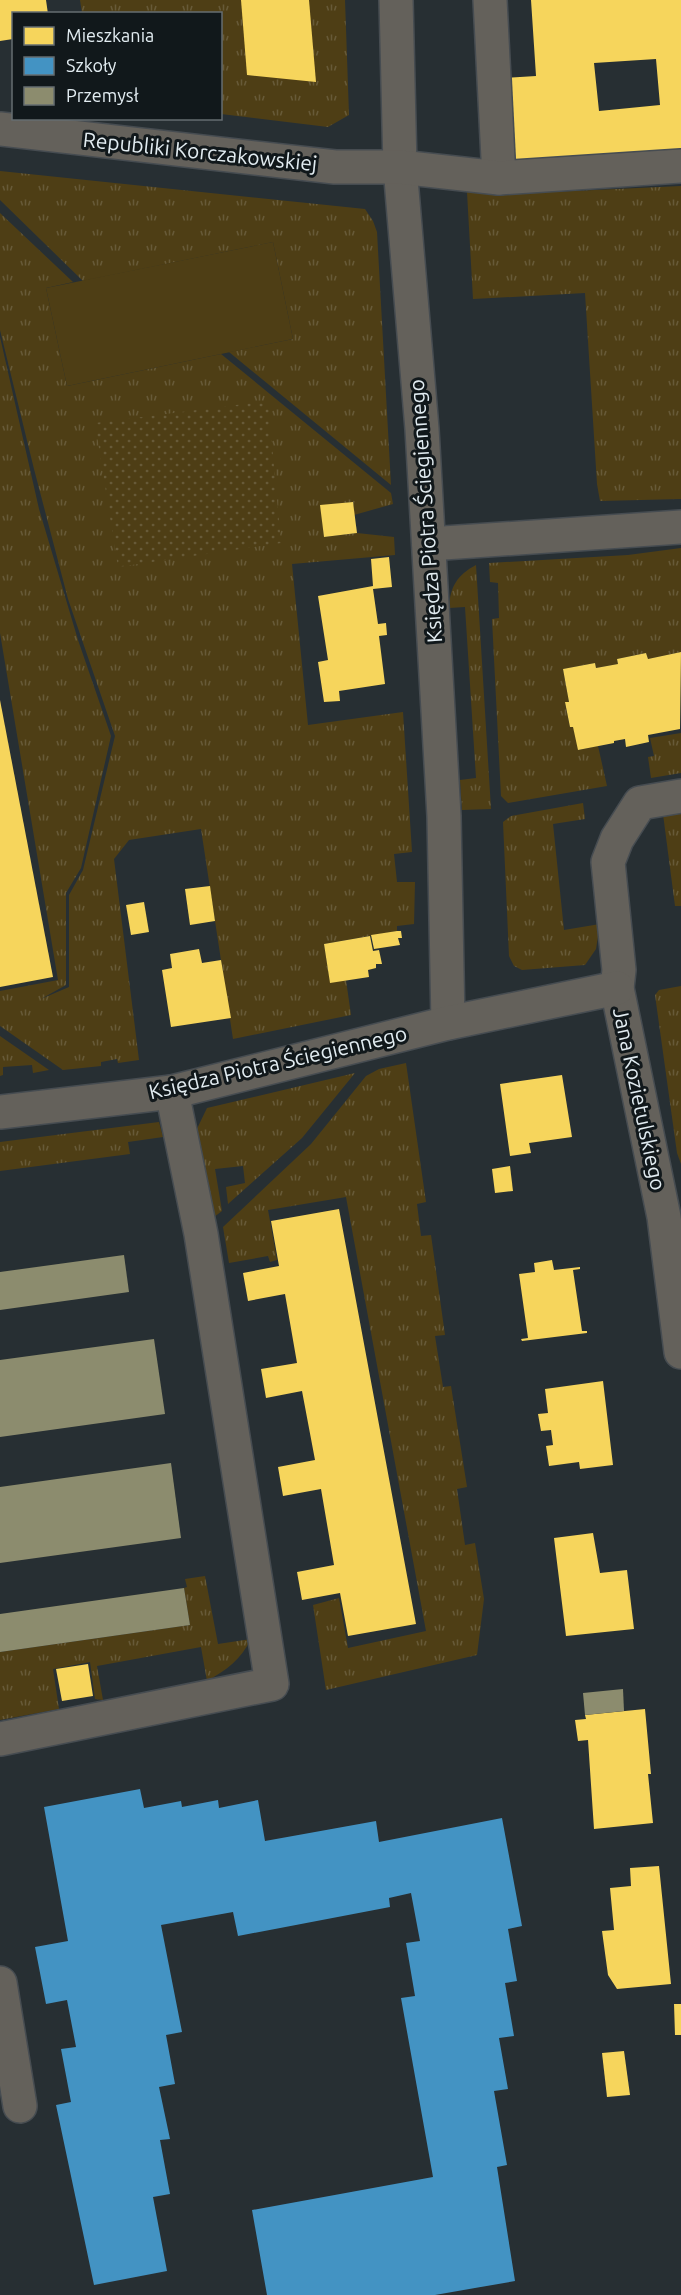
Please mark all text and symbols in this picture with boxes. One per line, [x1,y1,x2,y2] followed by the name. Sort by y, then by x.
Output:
[12,12,222,120] legend
[66,25,154,45] text: Mieszkania
[66,55,117,75] text: Szkoły
[66,85,139,105] text: Przemysł
[82,127,318,175] street label: Republiki Korczakowskiej
[404,378,446,644] street label: Księdza Piotra Ściegiennego
[609,1005,671,1192] street label: Jana Kozietulskiego
[146,1021,409,1103] street label: Księdza Piotra Ściegiennego

